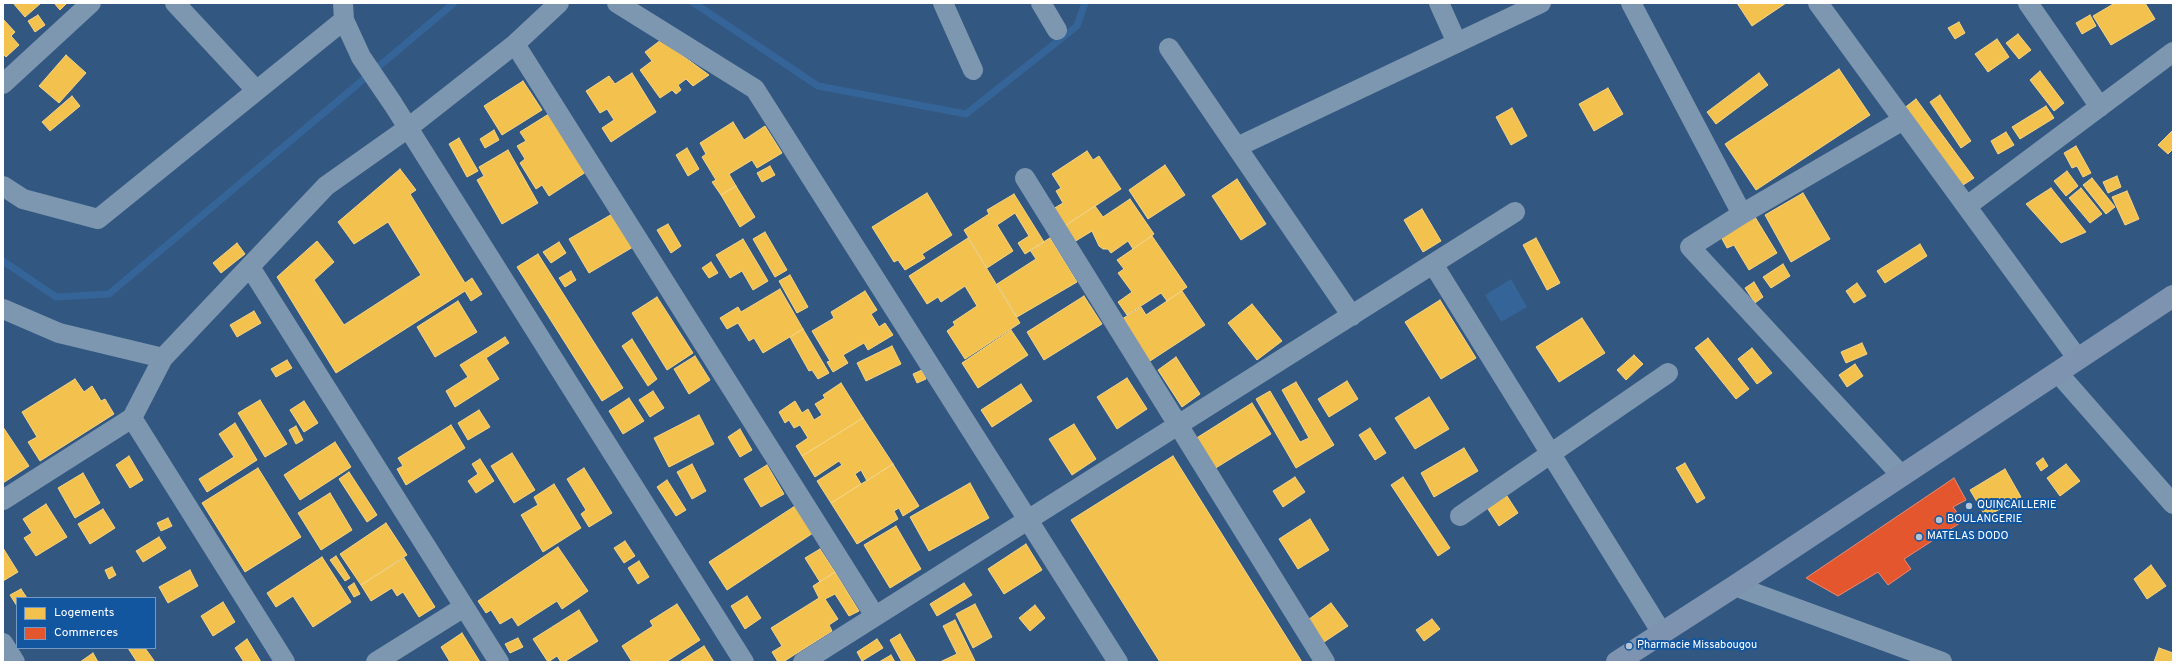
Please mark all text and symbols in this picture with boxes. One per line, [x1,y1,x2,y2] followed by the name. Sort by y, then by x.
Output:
[1977,499,2056,513] place label: QUINCAILLERIE
[1964,501,1974,511] marker: QUINCAILLERIE
[1947,513,2022,527] place label: BOULANGERIE
[1934,515,1944,525] marker: BOULANGERIE
[1927,530,2009,544] place label: MATELAS DODO
[1914,532,1924,542] marker: MATELAS DODO
[16,597,156,649] legend
[54,605,114,621] text: Logements
[54,625,118,641] text: Commerces
[1637,639,1757,653] place label: Pharmacie Missabougou
[1624,641,1634,651] marker: Pharmacie Missabougou

